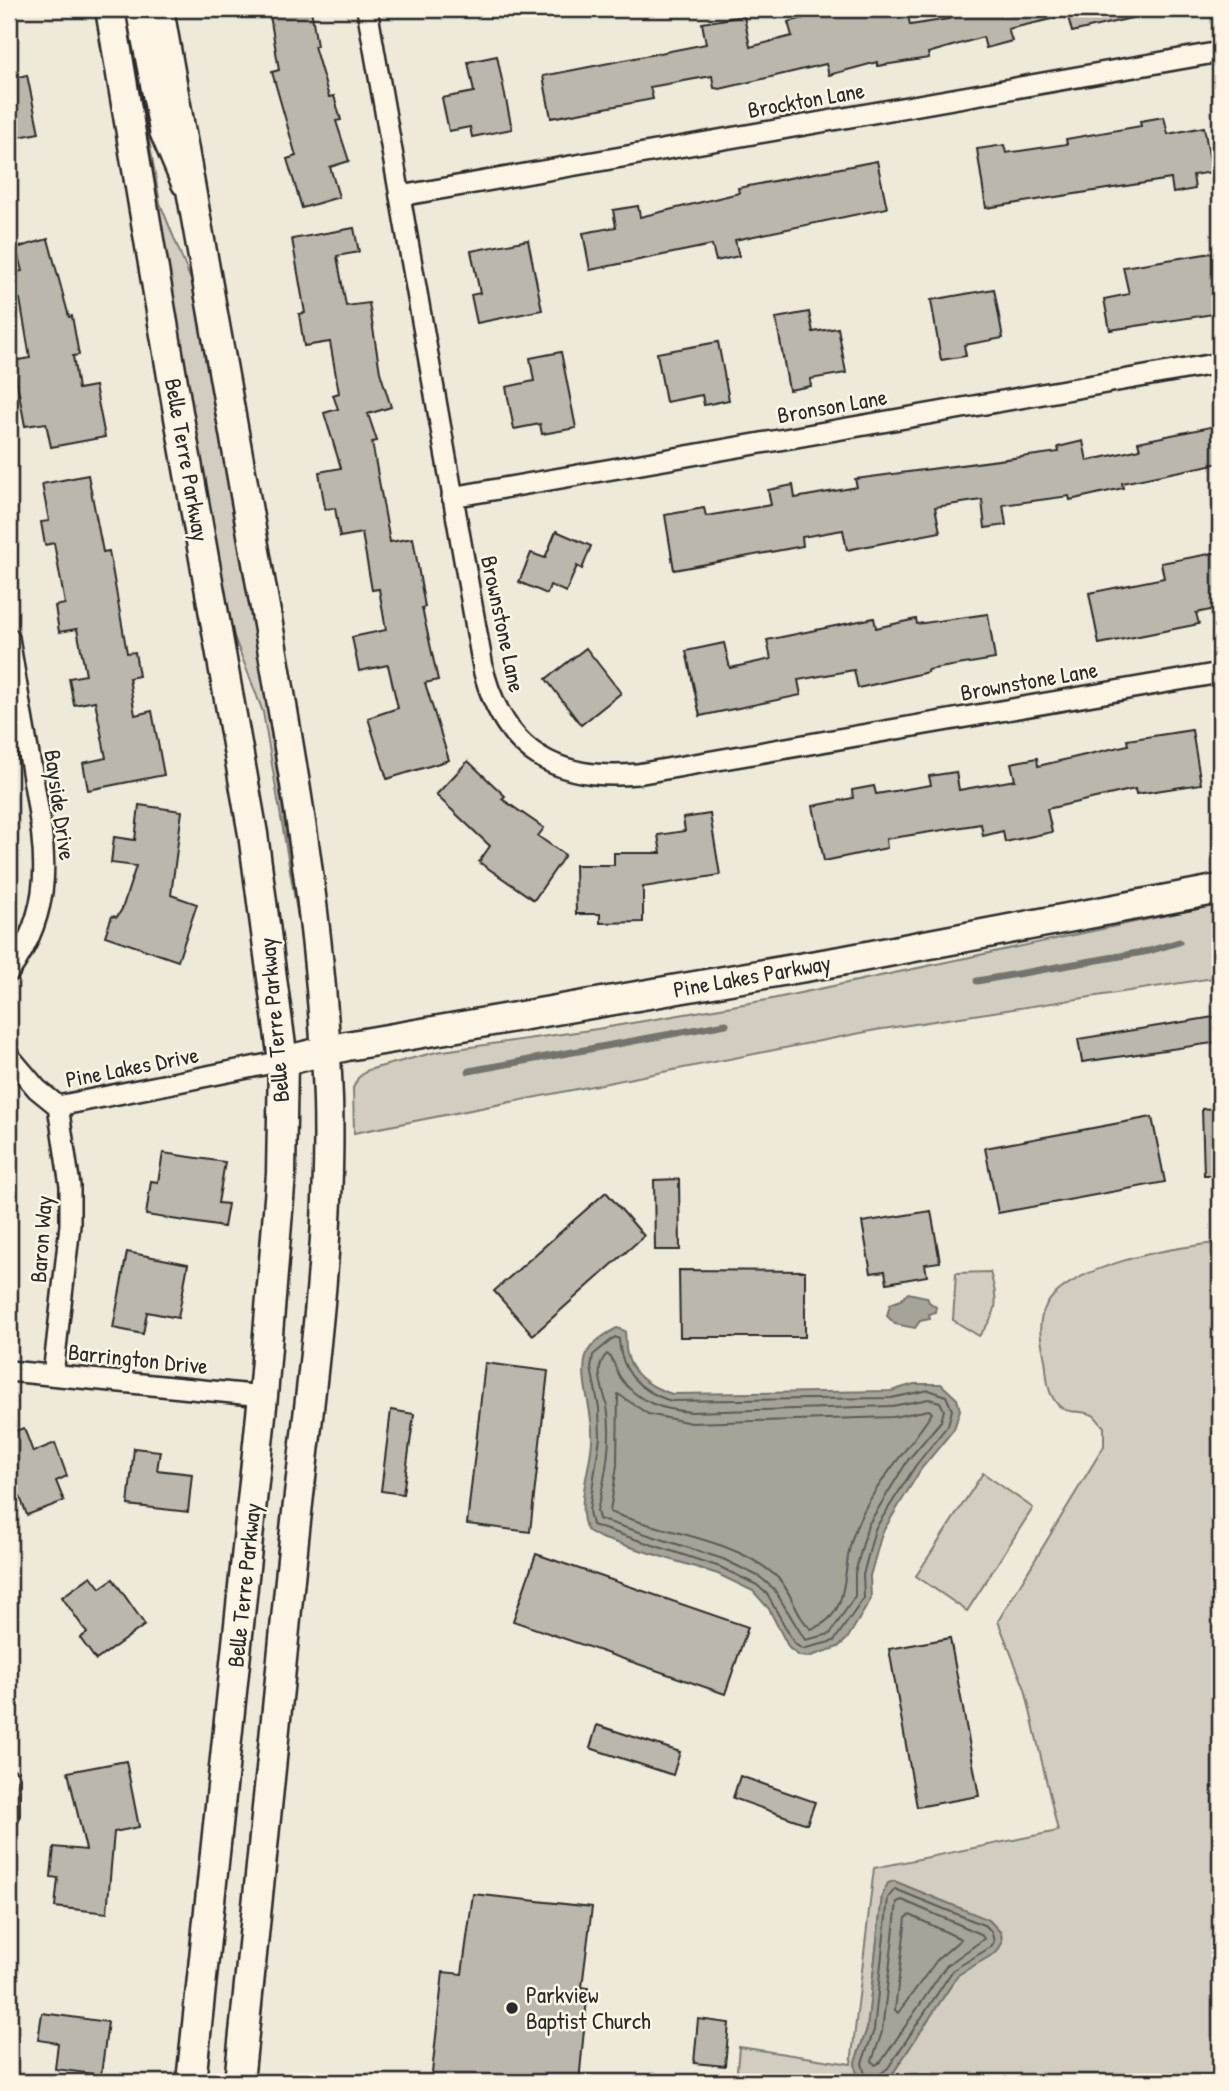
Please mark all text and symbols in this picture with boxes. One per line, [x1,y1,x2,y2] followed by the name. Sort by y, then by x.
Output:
[745,74,867,125] street label: Brockton Lane
[158,376,217,544] street label: Belle Terre Parkway
[775,381,889,430] street label: Bronson Lane
[474,553,533,695] street label: Brownstone Lane
[958,653,1100,708] street label: Brownstone Lane
[37,748,84,862] street label: Bayside Drive
[251,936,296,1104] street label: Belle Terre Parkway
[671,946,833,1005] street label: Pine Lakes Parkway
[63,1038,201,1095] street label: Pine Lakes Drive
[22,1194,59,1284] street label: Baron Way
[67,1336,209,1381] street label: Barrington Drive
[219,1501,268,1669] street label: Belle Terre Parkway
[526,1979,651,2036] place label: Parkview Baptist Church
[504,2000,520,2016] marker: Parkview Baptist Church

